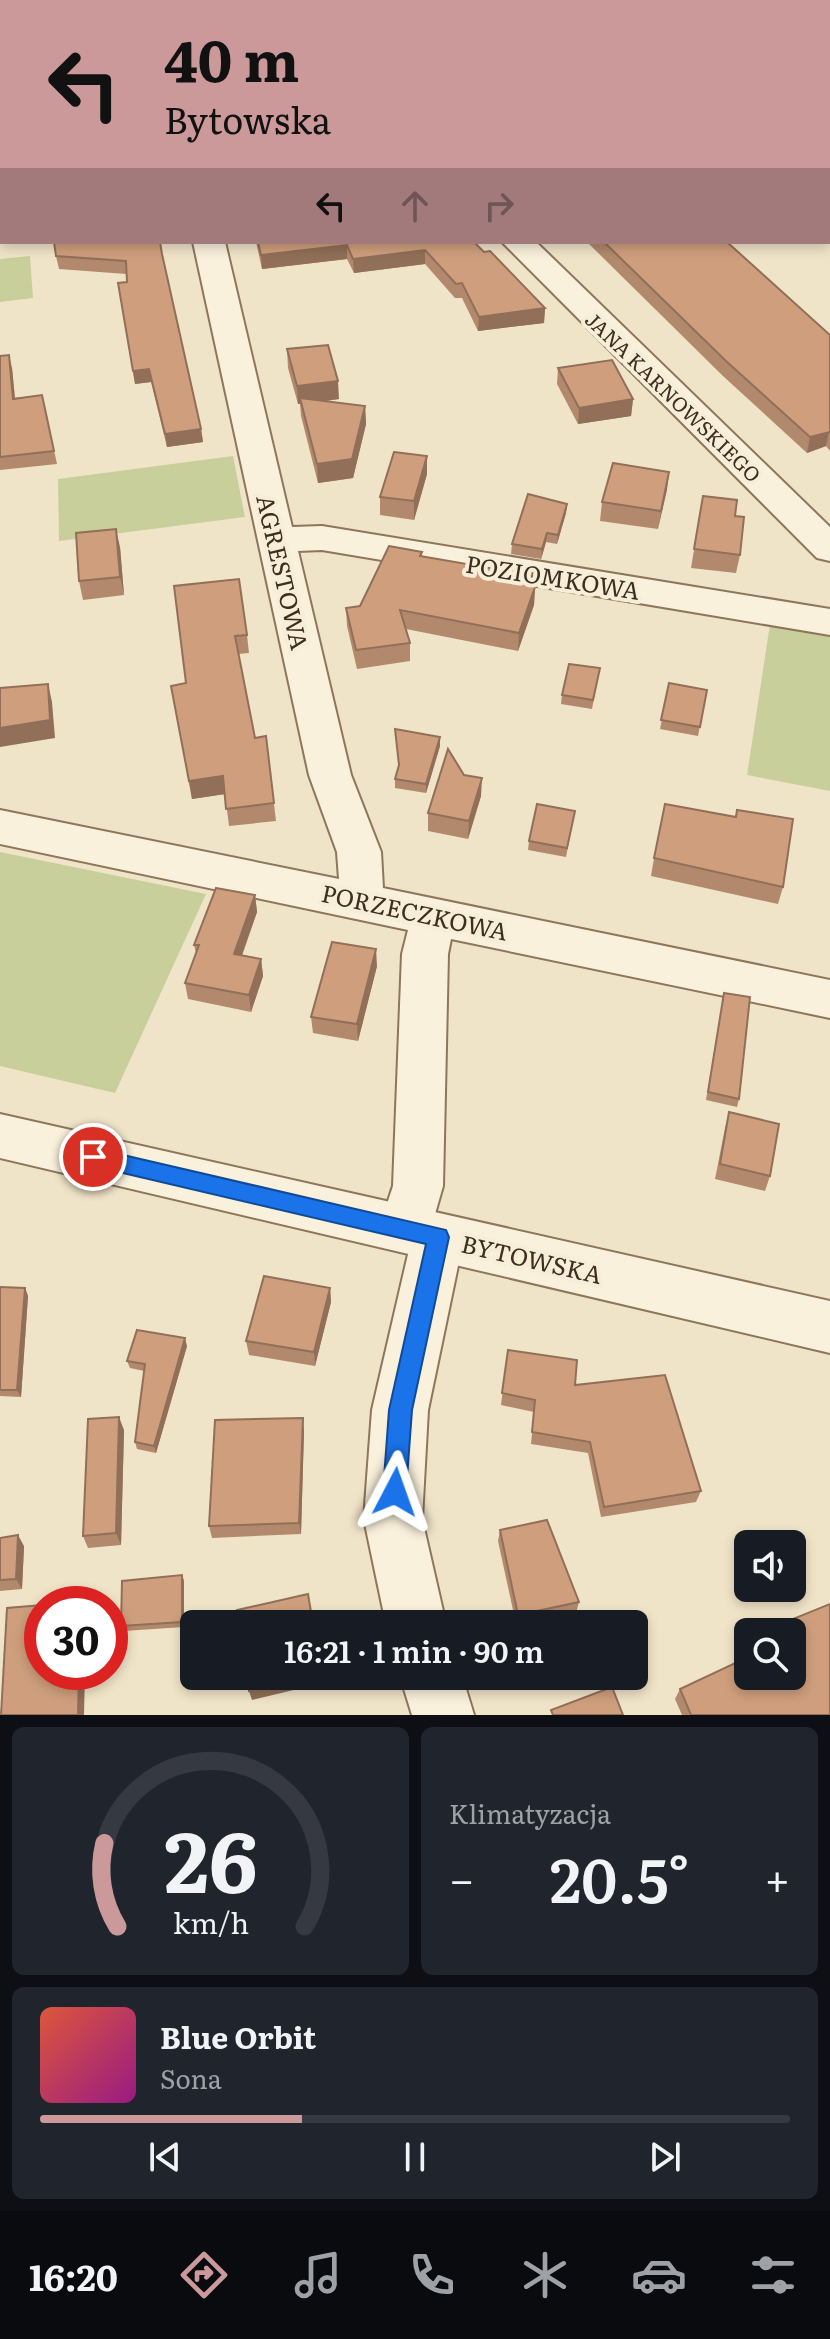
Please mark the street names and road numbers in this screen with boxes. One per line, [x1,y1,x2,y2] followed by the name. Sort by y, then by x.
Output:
[579,304,769,488] street label: JANA KARNOWSKIEGO
[249,491,319,653] street label: AGRESTOWA
[463,545,643,607] street label: POZIOMKOWA
[319,874,512,948] street label: PORZECZKOWA
[458,1225,606,1291] street label: BYTOWSKA

